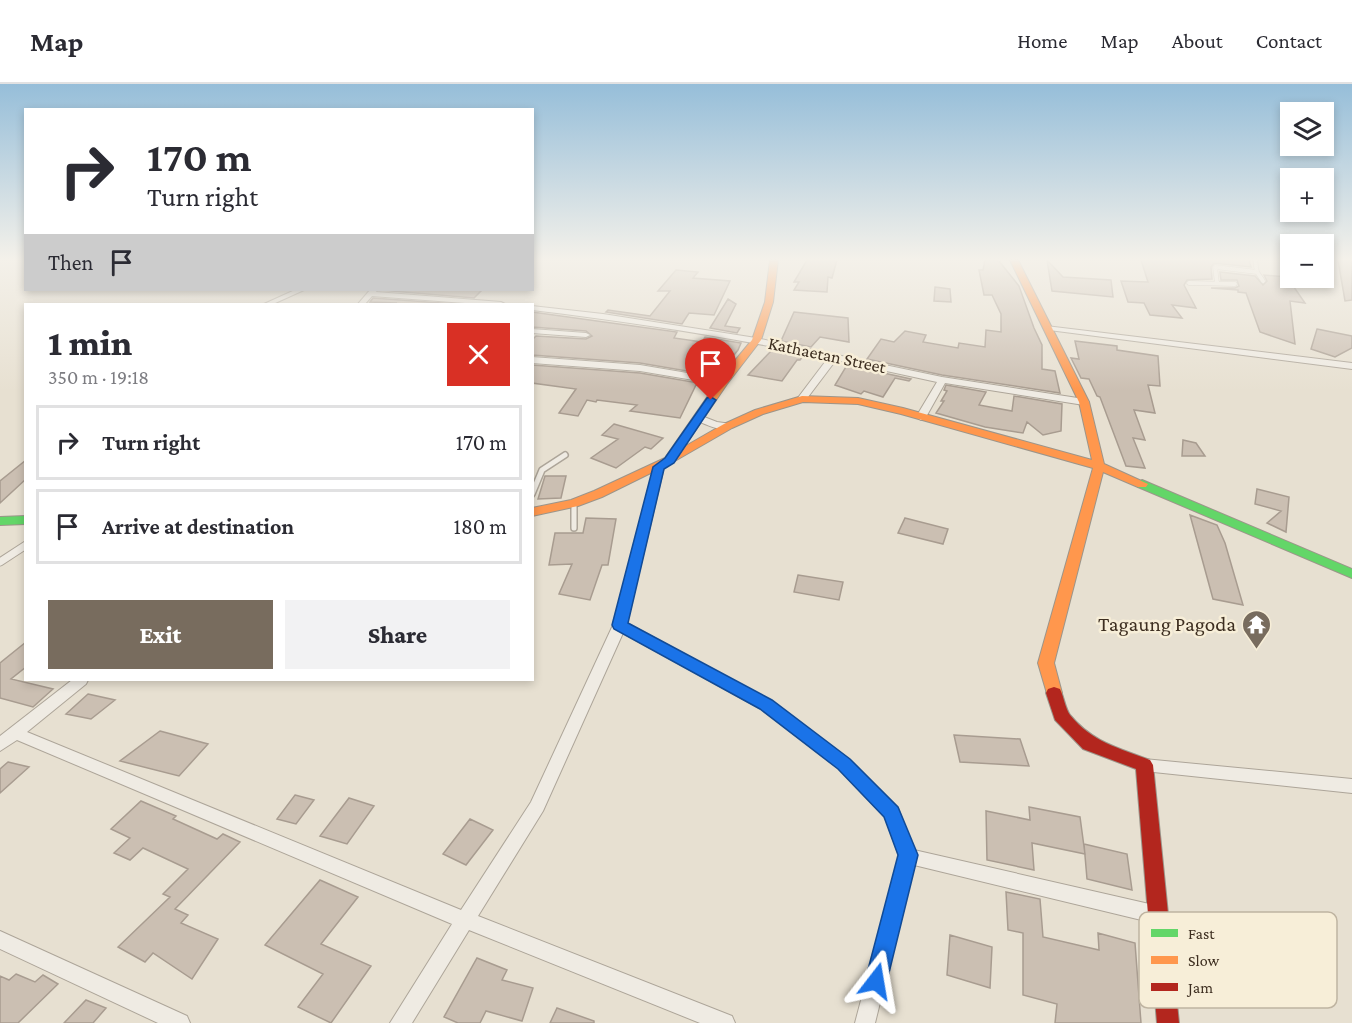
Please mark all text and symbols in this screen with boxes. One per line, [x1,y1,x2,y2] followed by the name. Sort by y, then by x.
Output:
[30,26,83,57] text: Map
[1017,29,1067,53] text: Home
[1100,29,1139,53] text: Map
[1172,29,1223,53] text: About
[1256,29,1322,53] text: Contact
[1280,102,1334,288] map controls
[1280,102,1334,156] button: layers
[48,132,126,210] icon: right
[147,133,252,180] text: 170 m
[1280,168,1334,222] button: +
[147,182,258,212] text: Turn right
[1280,234,1334,288] button: −
[105,246,138,279] icon: arrive
[48,250,93,275] text: Then
[48,323,132,363] text: 1 min
[447,323,510,386] button: close
[766,333,889,377] street label: Kathaetan Street
[685,338,736,400] pin
[694,347,727,380] icon: arrive
[48,366,149,388] text: 350 m · 19:18
[51,426,84,459] icon: right
[102,430,200,455] text: Turn right
[456,430,507,455] text: 170 m
[51,510,84,543] icon: arrive
[102,514,294,539] text: Arrive at destination
[454,514,507,539] text: 180 m
[48,600,273,669] button: Exit
[285,600,510,669] button: Share
[1241,608,1273,650] temple icon: Tagaung Pagoda
[1098,612,1236,636] place label: Tagaung Pagoda
[1139,912,1337,1008] legend
[1188,925,1215,942] text: Fast
[844,949,908,1013] position arrow
[1188,952,1220,969] text: Slow
[1186,979,1213,997] text: Jam

